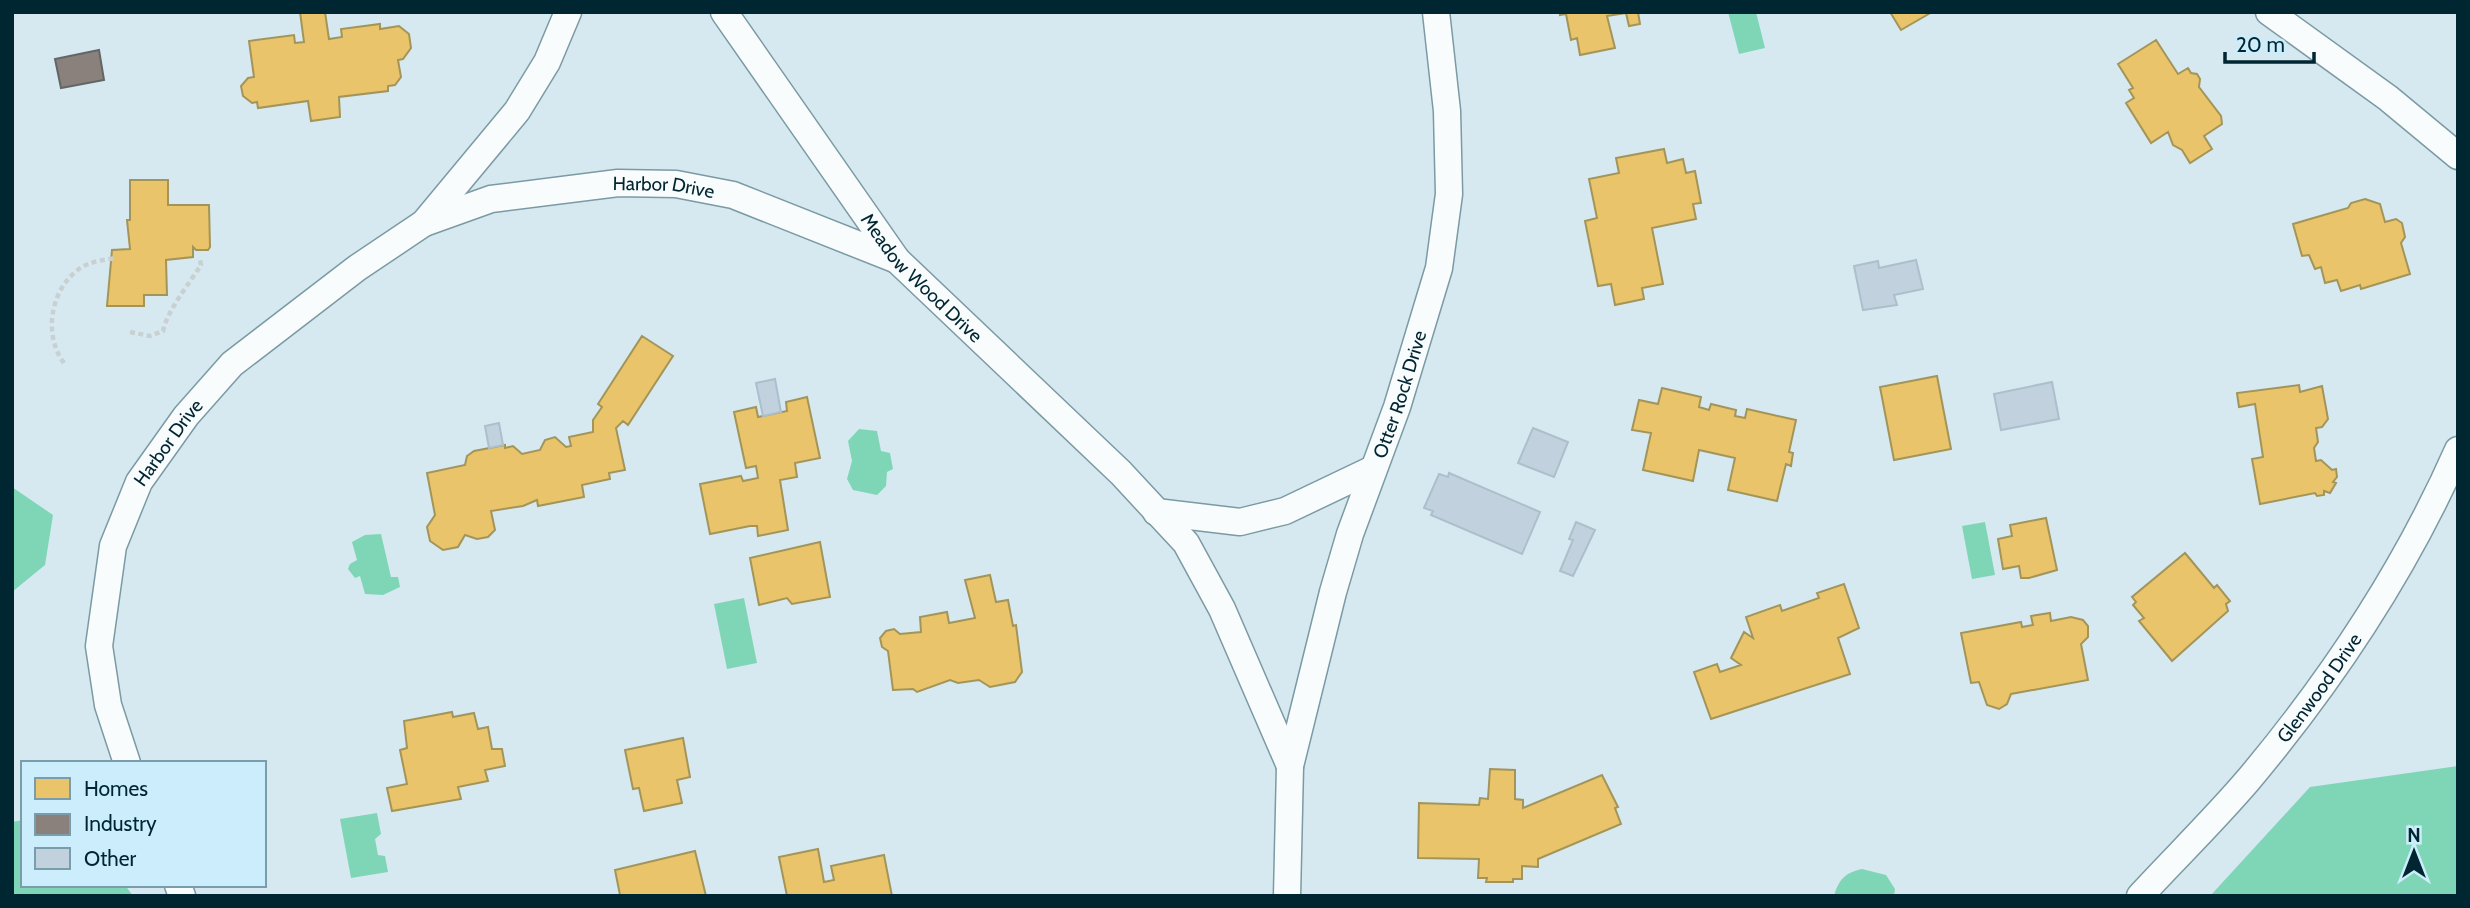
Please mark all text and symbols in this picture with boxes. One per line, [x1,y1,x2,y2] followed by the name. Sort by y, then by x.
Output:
[2225,21,2314,65] scale bar
[2236,32,2285,57] text: 20 m
[612,172,717,203] street label: Harbor Drive
[856,209,987,347] street label: Meadow Wood Drive
[1368,328,1432,461] street label: Otter Rock Drive
[129,394,208,491] street label: Harbor Drive
[2272,629,2367,747] street label: Glenwood Drive
[21,761,266,887] legend
[84,776,148,801] text: Homes
[84,811,157,836] text: Industry
[2379,817,2449,887] north arrow
[2407,824,2421,847] text: N
[84,846,136,871] text: Other

